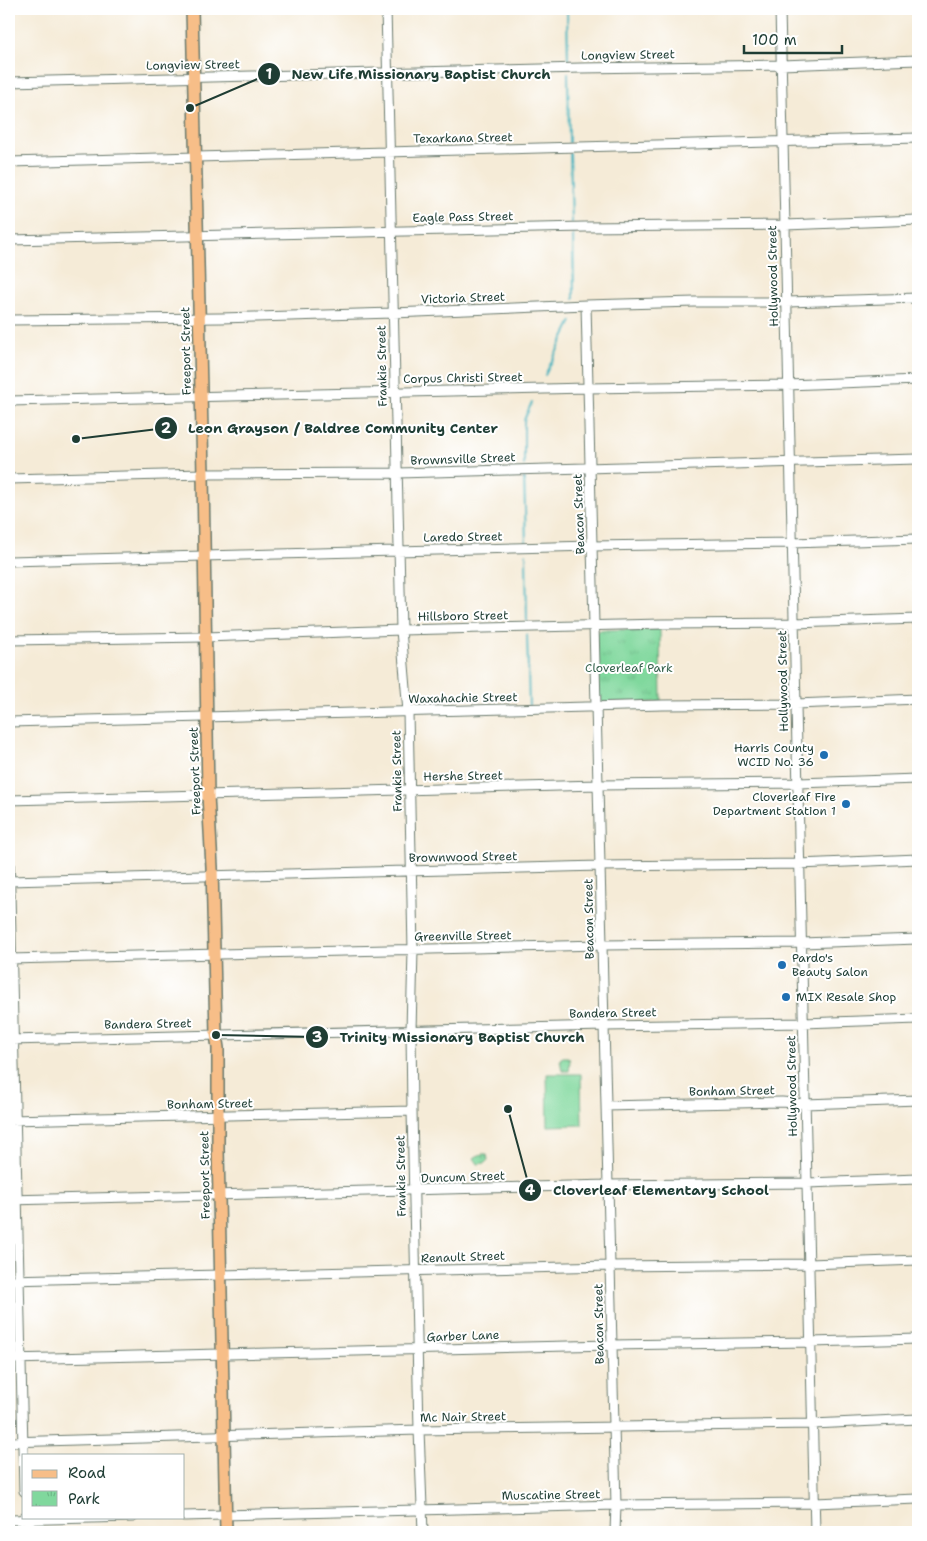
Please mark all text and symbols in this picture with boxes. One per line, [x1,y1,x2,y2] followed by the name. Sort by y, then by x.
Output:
[744,22,842,54] scale bar
[752,30,797,50] text: 100 m
[581,46,675,64] street label: Longview Street
[146,56,240,74] street label: Longview Street
[257,60,561,89] callout: New Life Missionary Baptist Church
[266,64,273,84] text: 1
[291,65,551,83] text: New Life Missionary Baptist Church
[413,129,513,147] street label: Texarkana Street
[412,208,514,226] street label: Eagle Pass Street
[764,225,782,327] street label: Hollywood Street
[421,289,505,307] street label: Victoria Street
[177,307,195,395] street label: Freeport Street
[373,325,391,407] street label: Frankie Street
[403,369,523,387] street label: Corpus Christi Street
[153,413,508,442] callout: Leon Grayson / Baldree Community Center
[161,418,172,438] text: 2
[188,419,498,437] text: Leon Grayson / Baldree Community Center
[410,449,516,469] street label: Brownsville Street
[570,473,588,555] street label: Beacon Street
[423,528,503,546] street label: Laredo Street
[417,607,509,625] street label: Hillsboro Street
[774,630,792,732] street label: Hollywood Street
[585,660,673,676] park label: Cloverleaf Park
[408,689,518,707] street label: Waxahachie Street
[185,727,205,815] street label: Freeport Street
[388,730,406,812] street label: Frankie Street
[734,740,814,770] place label: Harris County WCID No. 36
[818,749,830,761] marker: Harris County WCID No. 36
[423,767,503,785] street label: Hershe Street
[713,789,836,819] place label: Cloverleaf Fire Department Station 1
[840,798,852,810] marker: Cloverleaf Fire Department Station 1
[409,848,517,866] street label: Brownwood Street
[580,878,598,960] street label: Beacon Street
[414,927,512,945] street label: Greenville Street
[792,950,868,980] place label: Pardo's Beauty Salon
[776,959,788,971] marker: Pardo's Beauty Salon
[796,989,897,1005] place label: MIX Resale Shop
[780,991,792,1003] marker: MIX Resale Shop
[569,1004,657,1022] street label: Bandera Street
[104,1015,192,1033] street label: Bandera Street
[304,1022,595,1051] callout: Trinity Missionary Baptist Church
[312,1027,322,1047] text: 3
[339,1028,585,1046] text: Trinity Missionary Baptist Church
[783,1035,801,1137] street label: Hollywood Street
[689,1082,775,1100] street label: Bonham Street
[167,1095,253,1113] street label: Bonham Street
[196,1131,214,1219] street label: Freeport Street
[392,1135,410,1217] street label: Frankie Street
[421,1168,505,1186] street label: Duncum Street
[518,1175,779,1204] callout: Cloverleaf Elementary School
[525,1180,536,1200] text: 4
[553,1181,769,1199] text: Cloverleaf Elementary School
[421,1248,505,1266] street label: Renault Street
[590,1283,608,1365] street label: Beacon Street
[426,1327,500,1345] street label: Garber Lane
[420,1408,506,1426] street label: Mc Nair Street
[22,1454,185,1518] legend
[68,1463,106,1483] text: Road
[501,1486,601,1504] street label: Muscatine Street
[68,1489,100,1509] text: Park

